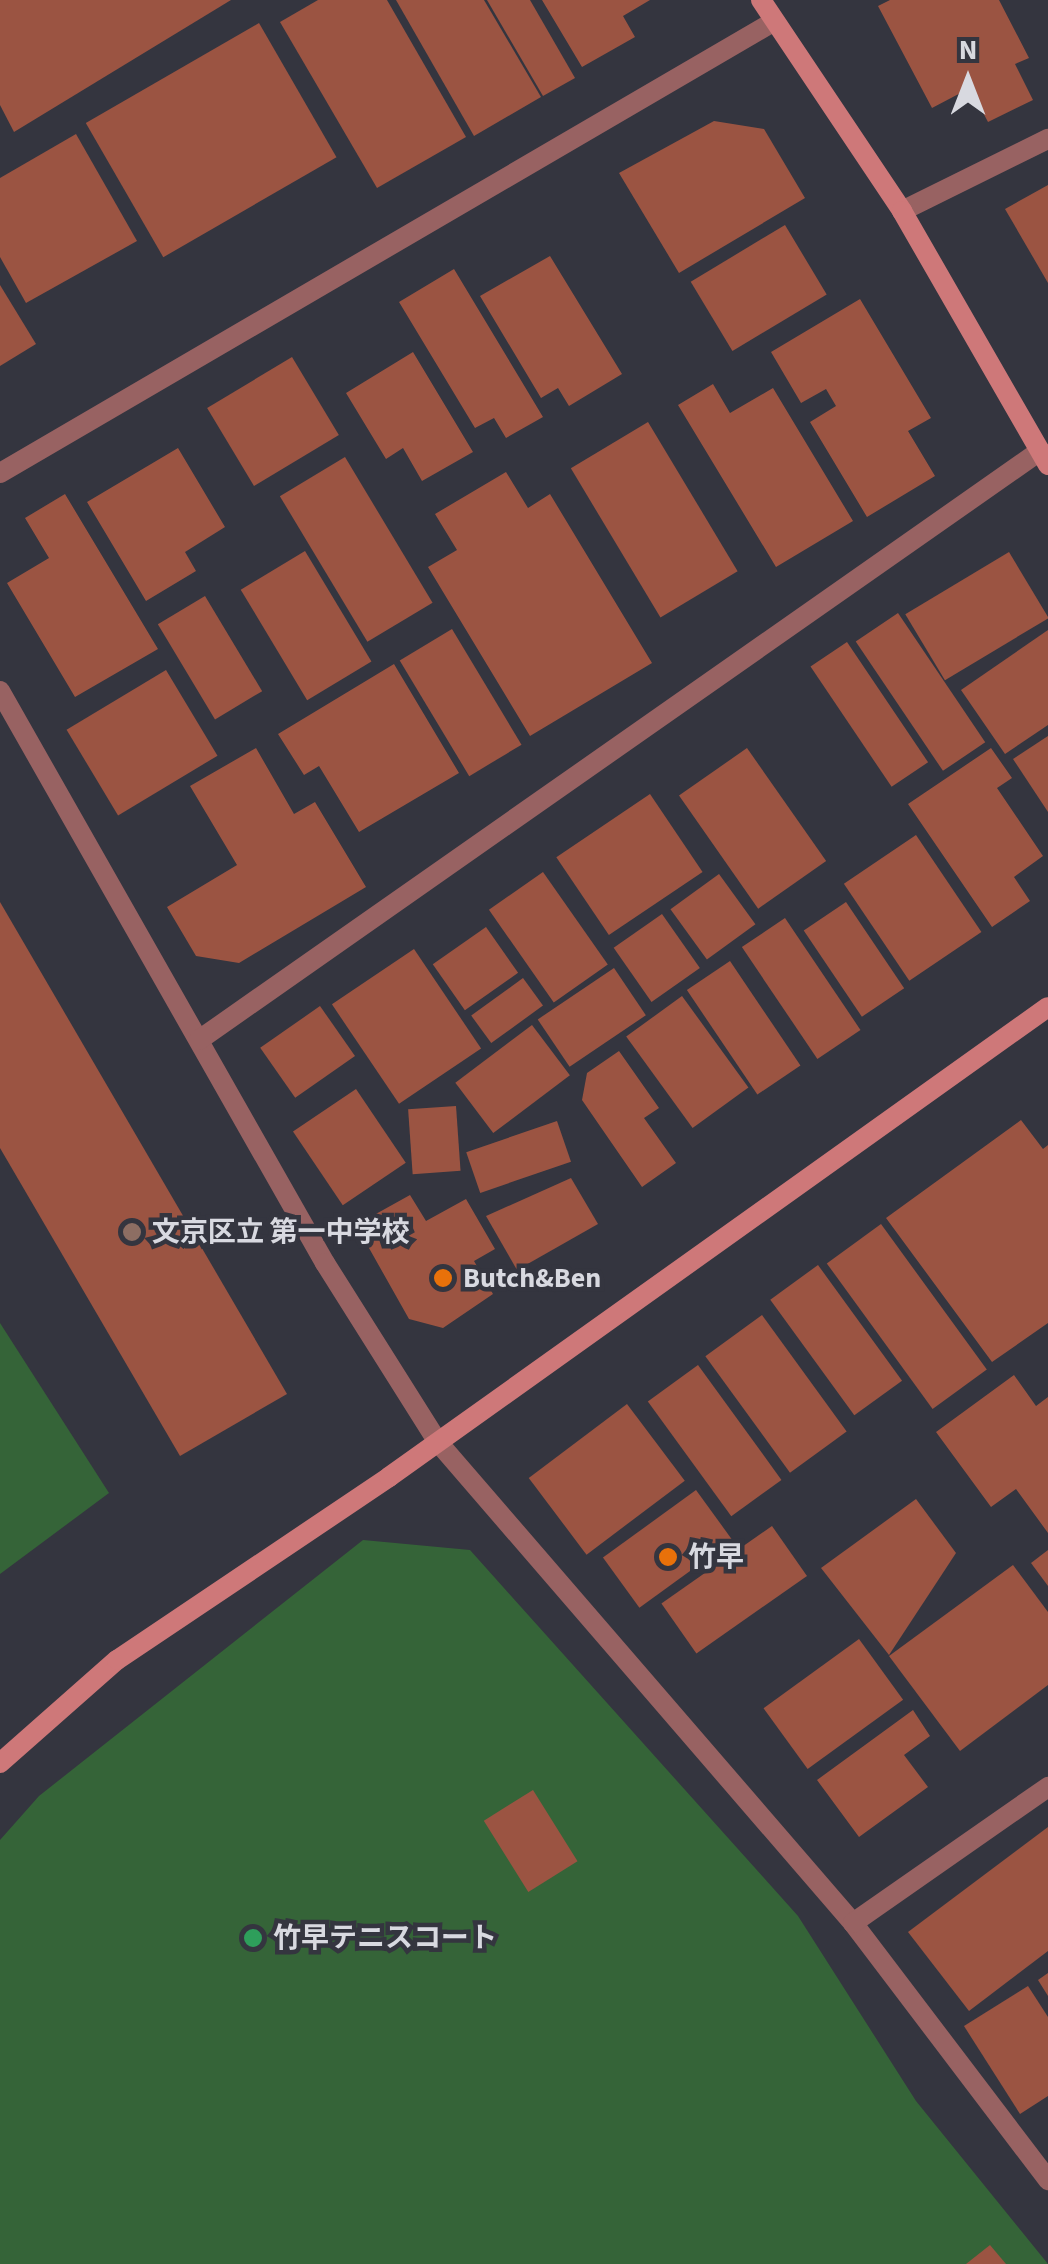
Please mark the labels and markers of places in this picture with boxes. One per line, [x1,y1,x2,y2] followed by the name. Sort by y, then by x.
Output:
[152,1215,410,1249] place label: 文京区立 第一中学校
[121,1221,143,1243] marker: 文京区立 第一中学校
[463,1261,601,1295] place label: Butch&Ben
[432,1267,454,1289] marker: Butch&Ben
[688,1540,744,1574] place label: 竹早
[657,1546,679,1568] marker: 竹早
[273,1921,497,1955] place label: 竹早テニスコート
[242,1927,264,1949] marker: 竹早テニスコート

